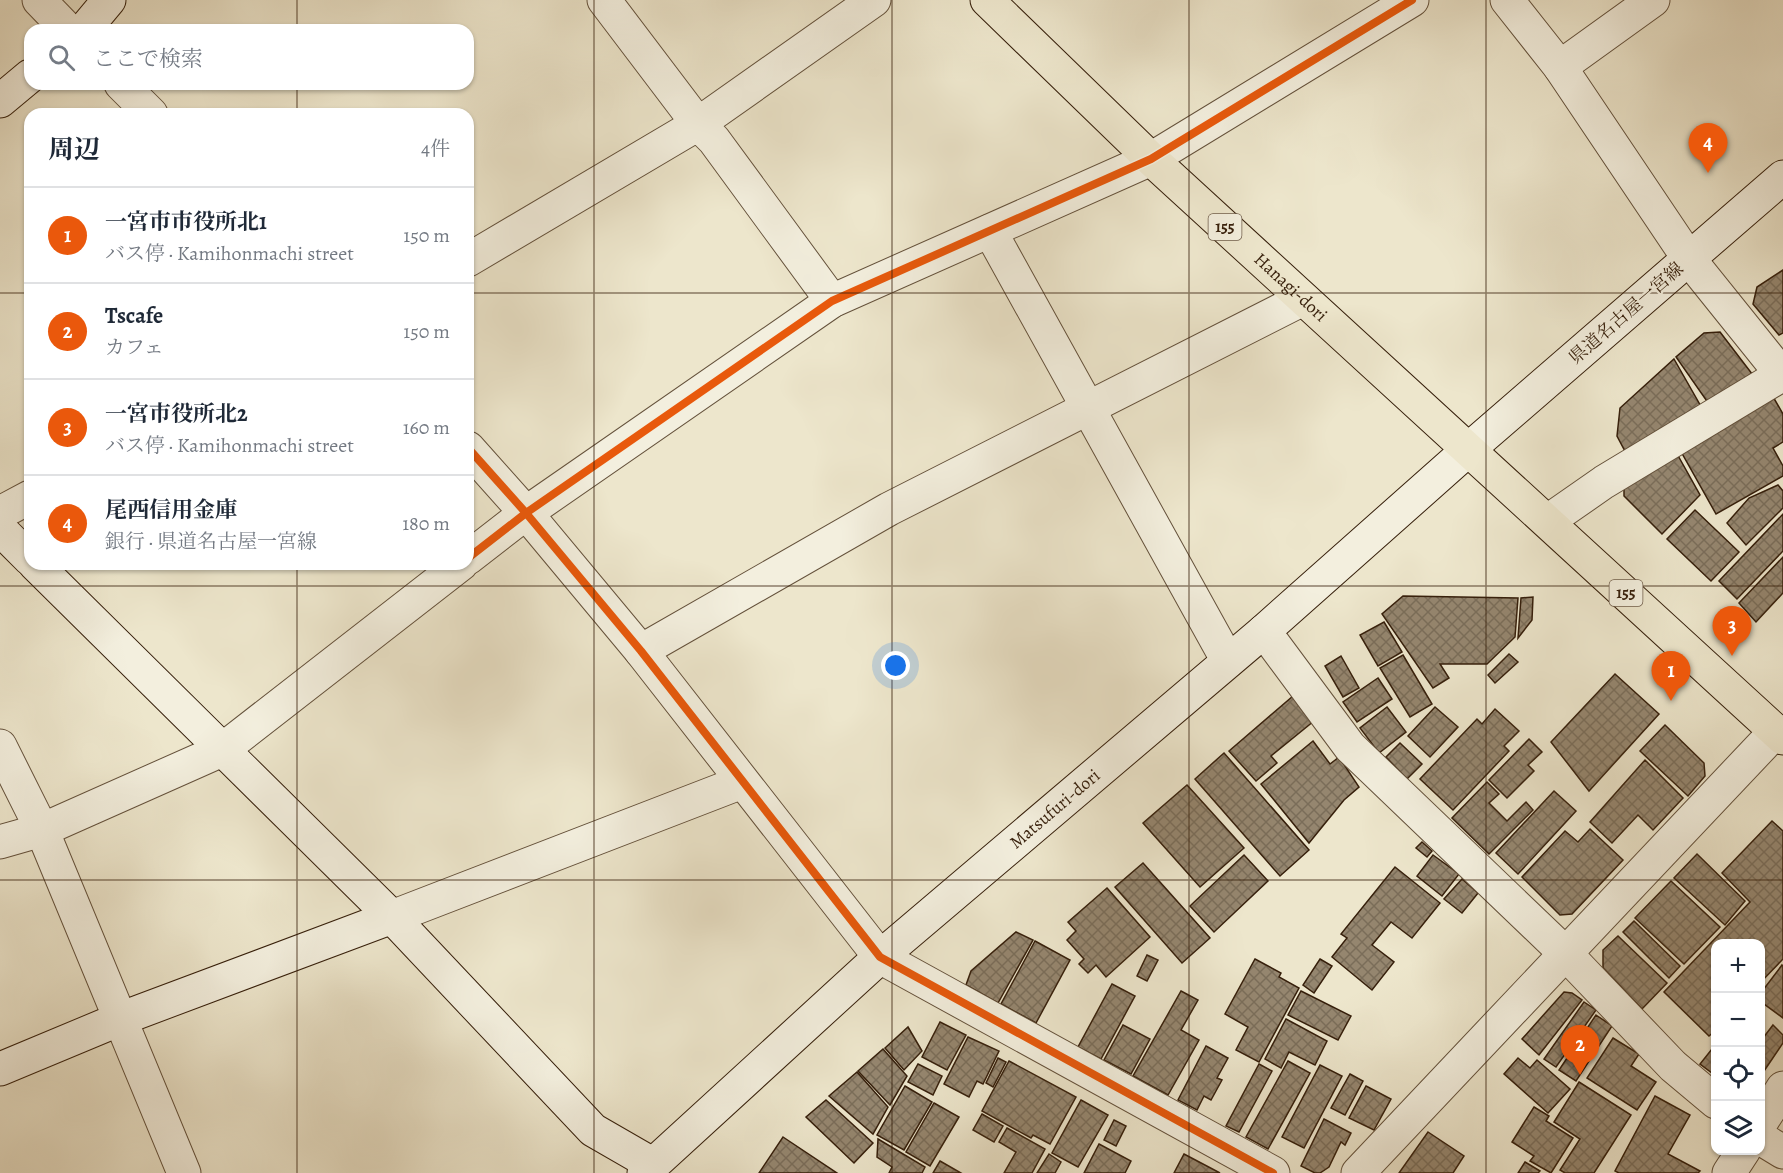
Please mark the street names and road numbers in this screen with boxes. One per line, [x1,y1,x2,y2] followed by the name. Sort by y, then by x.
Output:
[1208,214,1242,240] road number: 155
[1249,247,1333,327] street label: Hanagi-dori
[1564,257,1688,369] street label: 県道名古屋一宮線
[1610,580,1642,606] road number: 155
[1004,763,1105,854] street label: Matsufuri-dori

